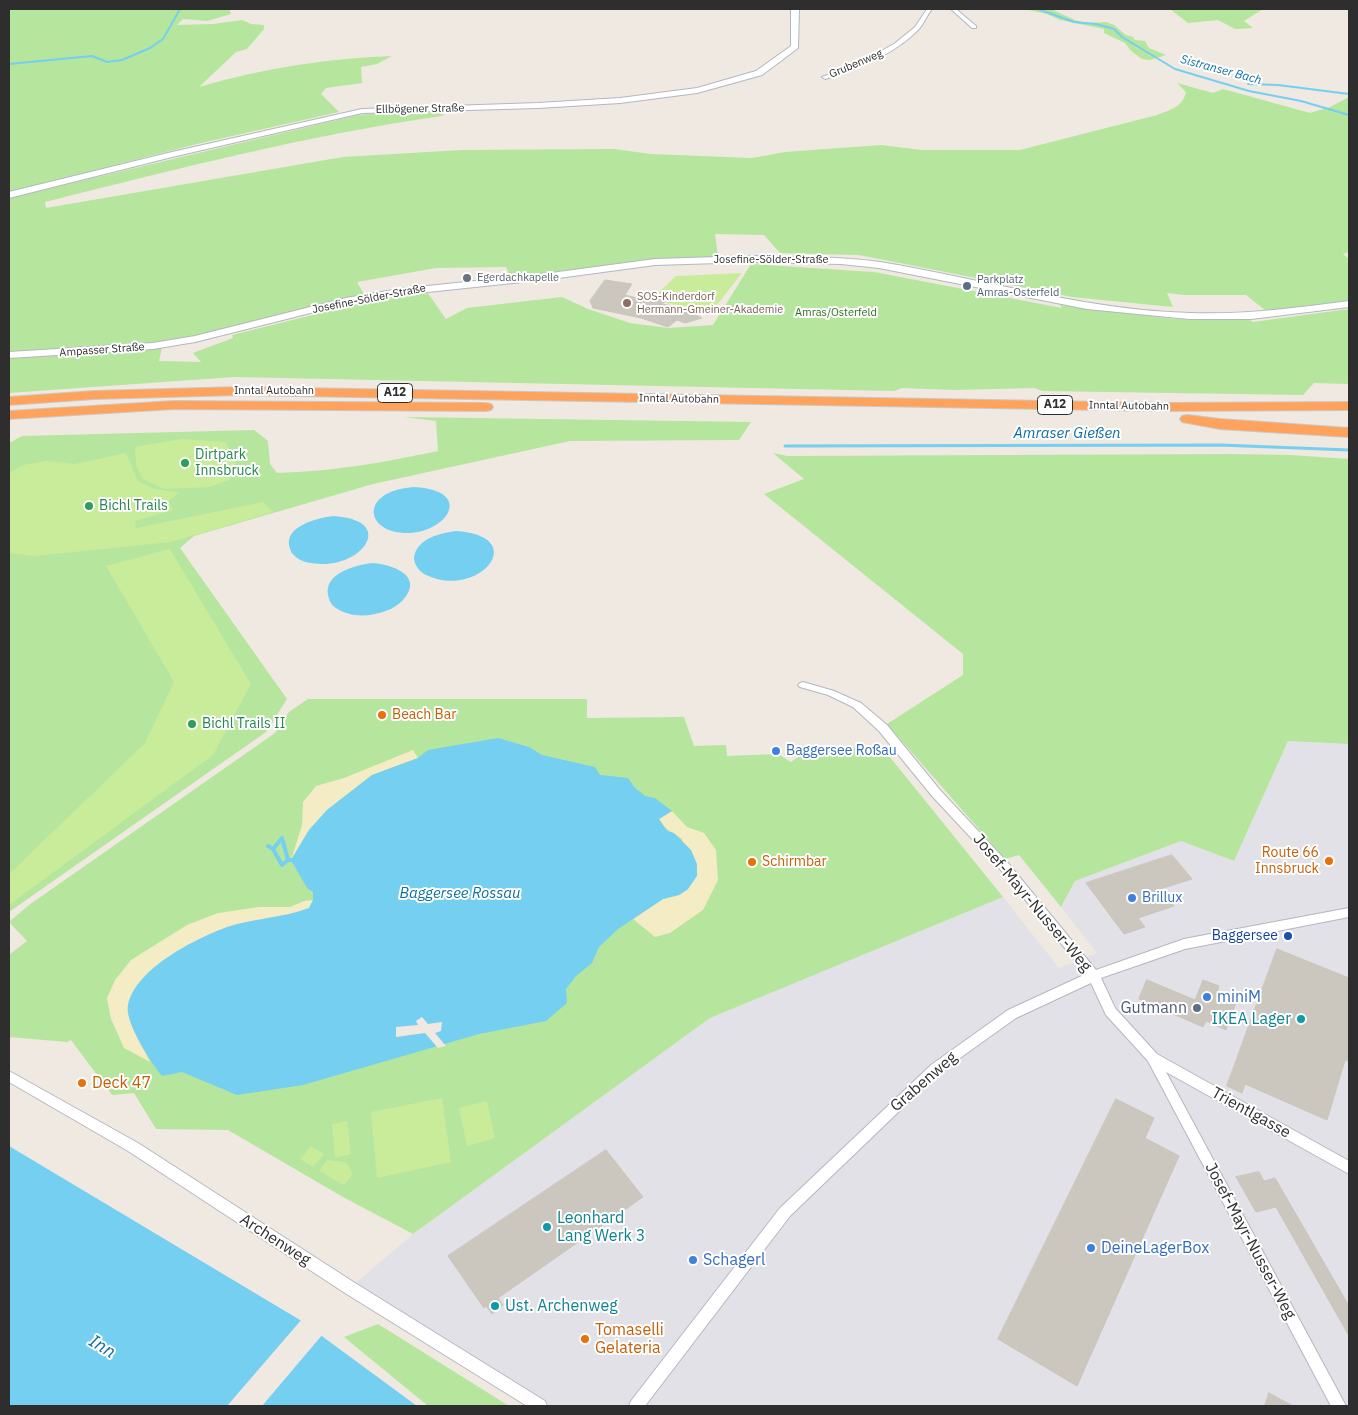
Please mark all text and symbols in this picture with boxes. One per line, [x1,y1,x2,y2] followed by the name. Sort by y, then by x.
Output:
[827,47,885,81] street label: Grubenweg
[1179,52,1263,88] water label: Sistranser Bach
[376,102,464,116] street label: Ellbögener Straße
[713,253,829,267] street label: Josefine-Sölder-Straße
[477,271,559,285] place label: Egerdachkapelle
[461,272,473,284] marker: Egerdachkapelle
[977,273,1059,299] place label: Parkplatz Amras-Osterfeld
[961,280,973,292] marker: Parkplatz Amras-Osterfeld
[311,282,427,316] street label: Josefine-Sölder-Straße
[637,290,783,316] place label: SOS-Kinderdorf Hermann-Gmeiner-Akademie
[621,297,633,309] marker: SOS-Kinderdorf Hermann-Gmeiner-Akademie
[795,306,877,320] park label: Amras/Osterfeld
[59,340,145,360] street label: Ampasser Straße
[378,383,412,402] road number: A12
[234,384,314,398] street label: Inntal Autobahn
[639,392,719,406] street label: Inntal Autobahn
[1038,396,1072,414] road number: A12
[1089,399,1169,413] street label: Inntal Autobahn
[1013,425,1121,443] water label: Amraser Gießen
[195,447,259,480] place label: Dirtpark Innsbruck
[179,457,191,469] marker: Dirtpark Innsbruck
[99,498,168,514] place label: Bichl Trails
[83,500,95,512] marker: Bichl Trails
[392,707,456,723] place label: Beach Bar
[376,709,388,721] marker: Beach Bar
[202,716,285,732] place label: Bichl Trails II
[186,718,198,730] marker: Bichl Trails II
[786,743,897,759] place label: Baggersee Roßau
[770,745,782,757] marker: Baggersee Roßau
[969,830,1095,976] street label: Josef-Mayr-Nusser-Weg
[1255,845,1319,878] place label: Route 66 Innsbruck
[762,854,827,870] place label: Schirmbar
[1323,855,1335,867] marker: Route 66 Innsbruck
[746,856,758,868] marker: Schirmbar
[400,885,520,903] water label: Baggersee Rossau
[1142,890,1182,906] place label: Brillux
[1126,892,1138,904] marker: Brillux
[1212,928,1278,944] place label: Baggersee
[1282,930,1294,942] marker: Baggersee
[1217,987,1261,1007] place label: miniM
[1201,991,1213,1003] marker: miniM
[1120,998,1187,1018] place label: Gutmann
[1191,1002,1203,1014] marker: Gutmann
[1212,1009,1291,1029] place label: IKEA Lager
[1295,1013,1307,1025] marker: IKEA Lager
[887,1048,961,1116] street label: Grabenweg
[92,1073,151,1093] place label: Deck 47
[76,1077,88,1089] marker: Deck 47
[1208,1083,1294,1143] street label: Trientlgasse
[1201,1160,1299,1322] street label: Josef-Mayr-Nusser-Weg
[557,1208,645,1246] place label: Leonhard Lang Werk 3
[236,1210,314,1270] street label: Archenweg
[541,1221,553,1233] marker: Leonhard Lang Werk 3
[1101,1238,1209,1258] place label: DeineLagerBox
[1085,1242,1097,1254] marker: DeineLagerBox
[703,1250,765,1270] place label: Schagerl
[687,1254,699,1266] marker: Schagerl
[505,1296,618,1316] place label: Ust. Archenweg
[489,1300,501,1312] marker: Ust. Archenweg
[595,1320,664,1358] place label: Tomaselli Gelateria
[85,1331,119,1363] water label: Inn
[579,1333,591,1345] marker: Tomaselli Gelateria

